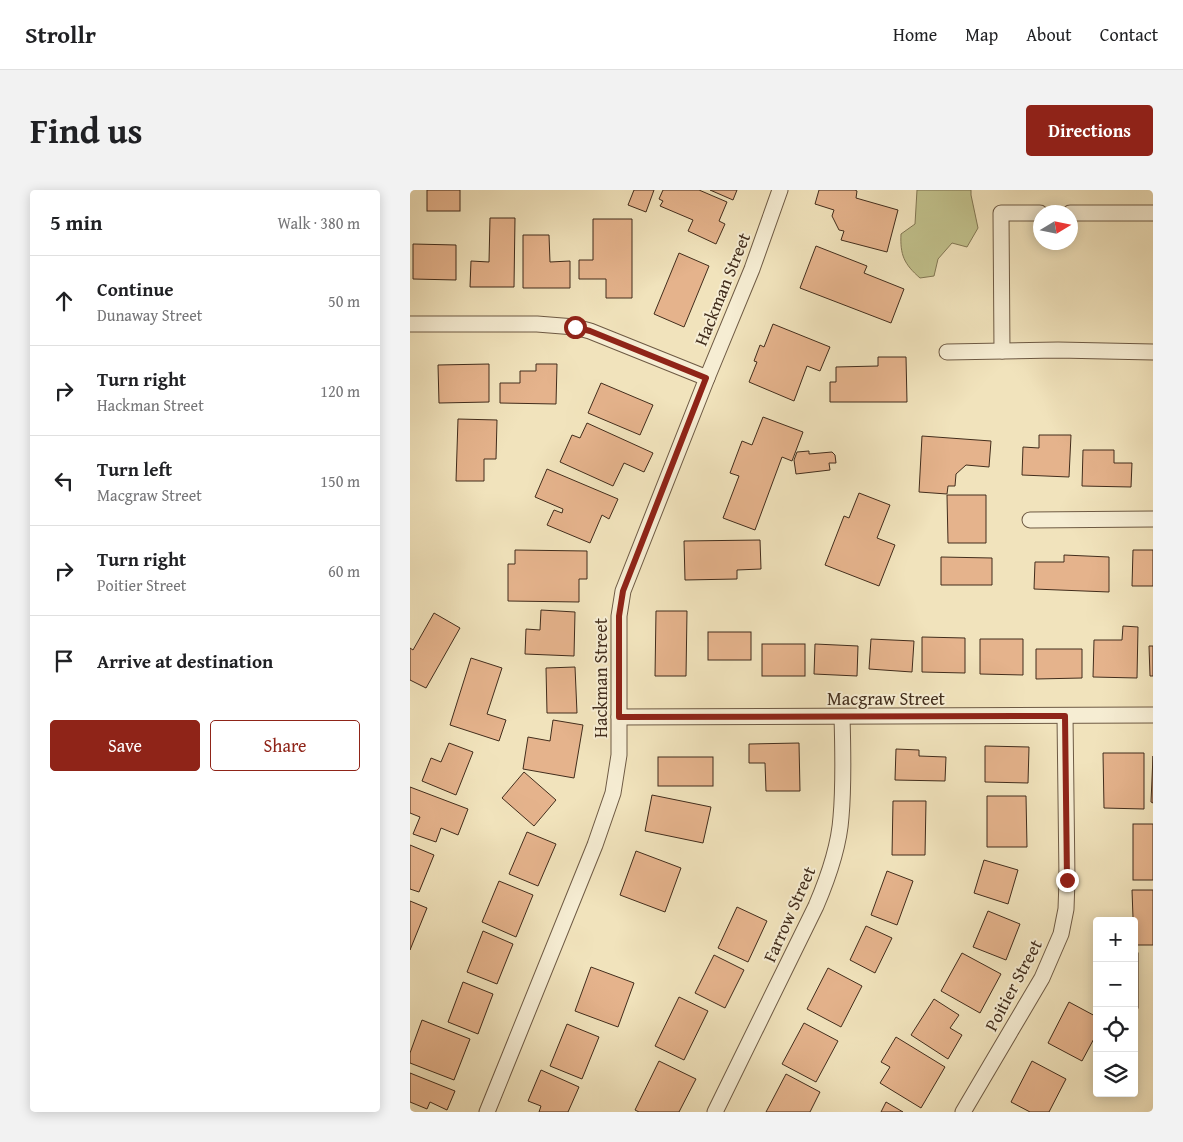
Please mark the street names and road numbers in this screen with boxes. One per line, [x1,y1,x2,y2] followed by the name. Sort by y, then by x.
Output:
[687,228,757,350] street label: Hackman Street
[587,617,614,738] street label: Hackman Street
[827,685,946,712] street label: Macgraw Street
[756,861,822,966] street label: Farrow Street
[977,934,1049,1036] street label: Poitier Street

